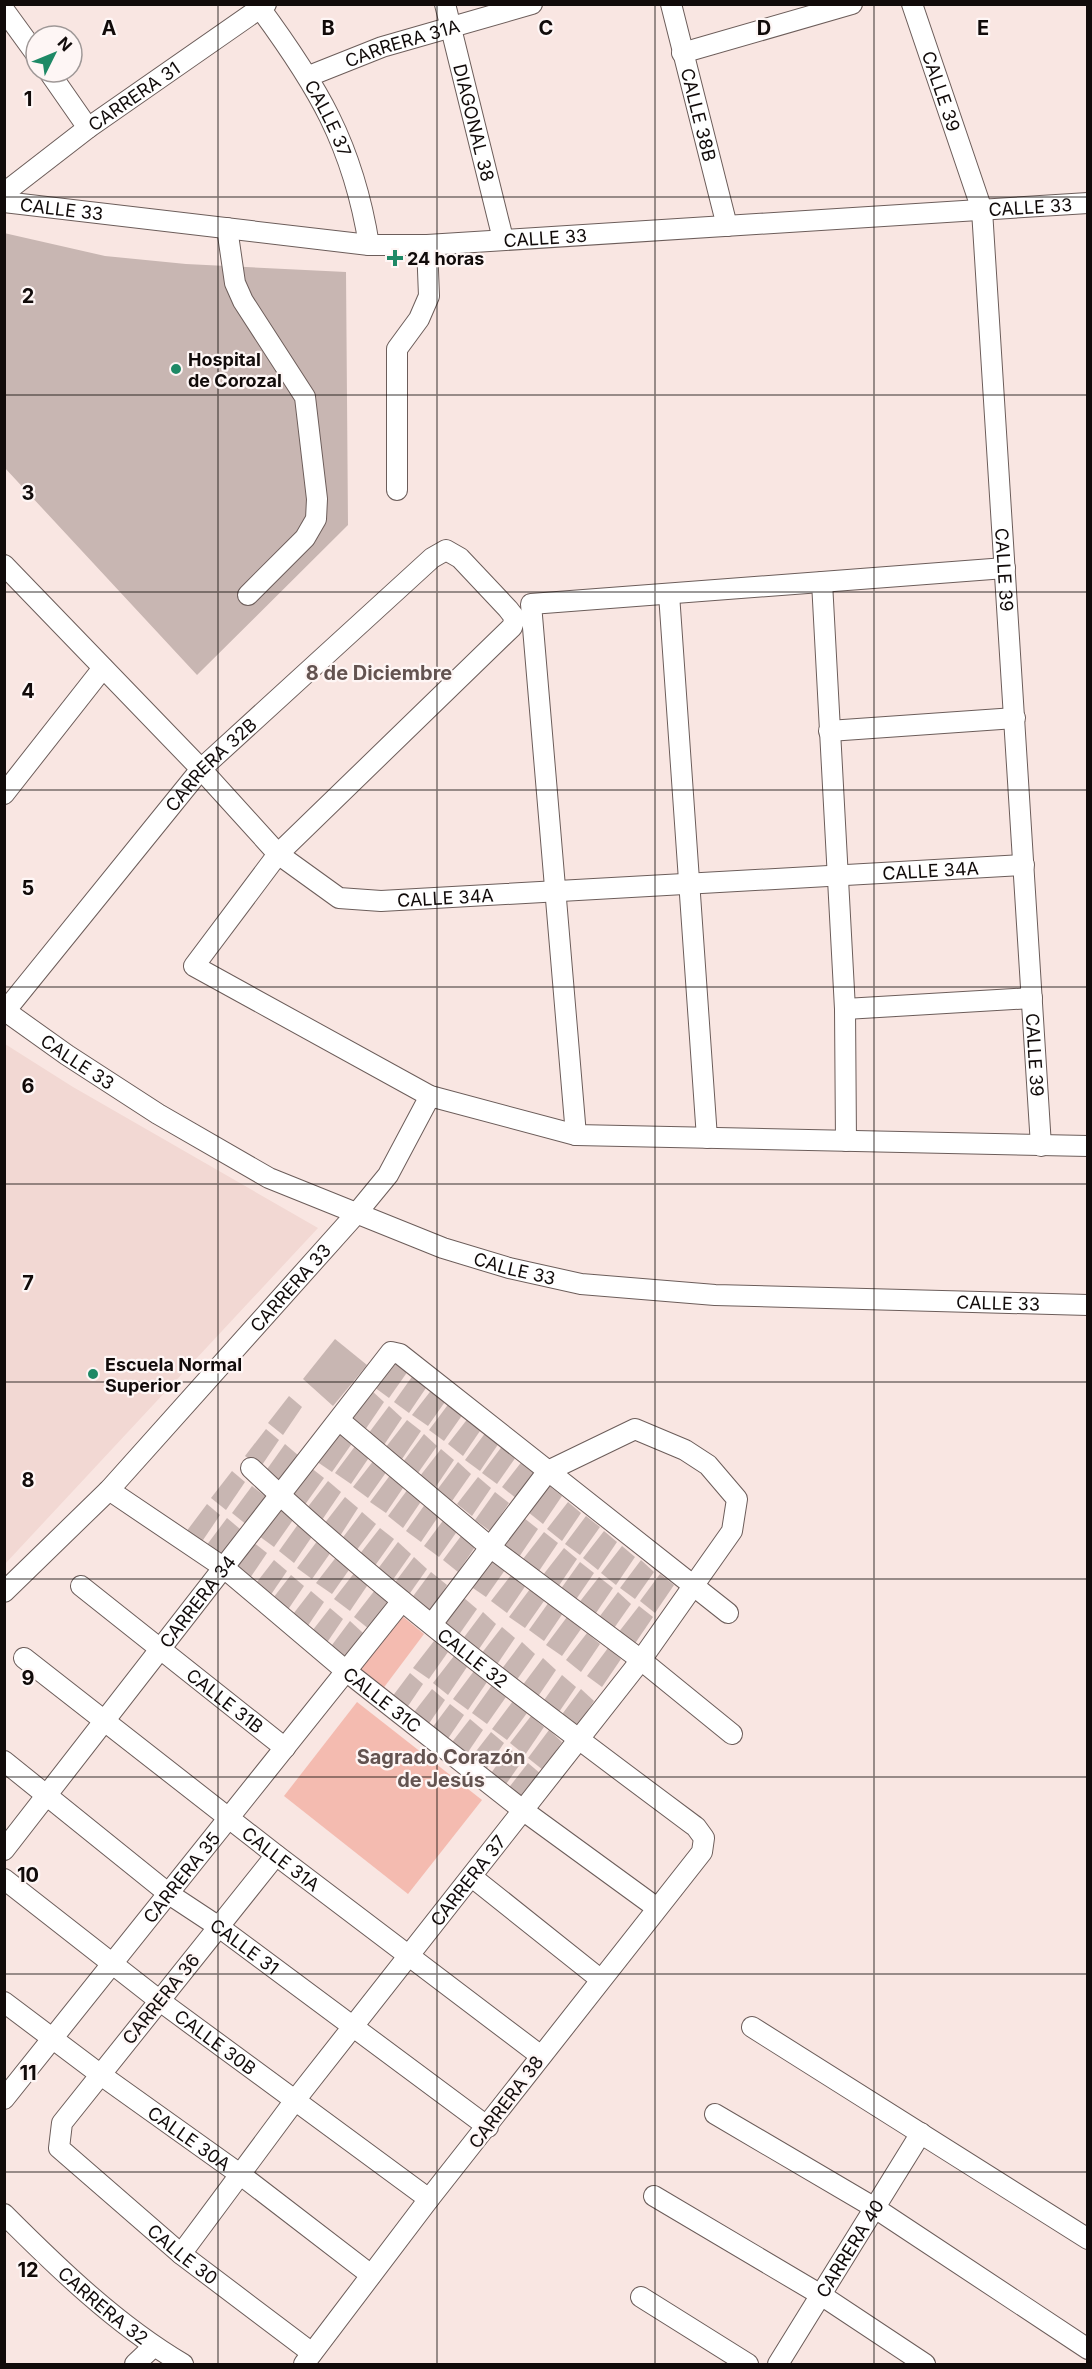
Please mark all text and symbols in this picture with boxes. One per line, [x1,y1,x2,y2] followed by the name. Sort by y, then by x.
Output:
[342,15,462,71] street label: CARRERA 31A
[102,16,117,40] text: A
[321,16,335,40] text: B
[539,16,553,40] text: C
[757,16,771,40] text: D
[977,16,989,40] text: E
[24,24,84,84] north arrow
[53,32,76,55] text: N
[918,48,965,134] street label: CALLE 39
[84,57,184,135] street label: CARRERA 31
[450,62,499,183] street label: DIAGONAL 38
[677,66,721,163] street label: CALLE 38B
[301,76,356,159] street label: CALLE 37
[24,87,32,111] text: 1
[19,193,104,224] street label: CALLE 33
[988,194,1073,220] street label: CALLE 33
[503,224,588,251] street label: CALLE 33
[407,248,484,269] place label: 24 horas
[388,251,402,265] marker: 24 horas
[22,284,34,308] text: 2
[188,349,282,391] place label: Hospital de Corozal
[169,362,183,376] marker: Hospital de Corozal
[22,481,34,505] text: 3
[992,527,1018,612] street label: CALLE 39
[306,661,452,685] district label: 8 de Diciembre
[21,679,35,703] text: 4
[161,713,261,815] street label: CARRERA 32B
[882,857,979,883] street label: CALLE 34A
[22,876,34,900] text: 5
[396,884,494,911] street label: CALLE 34A
[1022,1012,1048,1097] street label: CALLE 39
[37,1029,118,1093] street label: CALLE 33
[22,1074,35,1098] text: 6
[245,1239,335,1336] street label: CARRERA 33
[471,1247,557,1289] street label: CALLE 33
[22,1271,34,1295] text: 7
[956,1291,1040,1314] street label: CALLE 33
[105,1354,242,1396] place label: Escuela Normal Superior
[86,1367,100,1381] marker: Escuela Normal Superior
[21,1468,35,1492] text: 8
[155,1551,240,1652] street label: CARRERA 34
[434,1624,512,1692] street label: CALLE 32
[339,1663,426,1737] street label: CALLE 31C
[183,1664,268,1737] street label: CALLE 31B
[22,1666,35,1690] text: 9
[357,1745,525,1792] district label: Sagrado Corazón de Jesús
[238,1822,324,1895] street label: CALLE 31A
[139,1827,224,1927] street label: CARRERA 35
[426,1831,510,1930] street label: CARRERA 37
[17,1863,39,1887] text: 10
[207,1914,283,1978] street label: CALLE 31
[118,1949,204,2049] street label: CARRERA 36
[171,2005,260,2079] street label: CALLE 30B
[464,2052,548,2152] street label: CARRERA 38
[19,2061,37,2085] text: 11
[144,2102,235,2175] street label: CALLE 30A
[811,2196,888,2301] street label: CARRERA 40
[143,2219,222,2288] street label: CALLE 30
[17,2258,39,2282] text: 12
[54,2262,152,2349] street label: CARRERA 32

